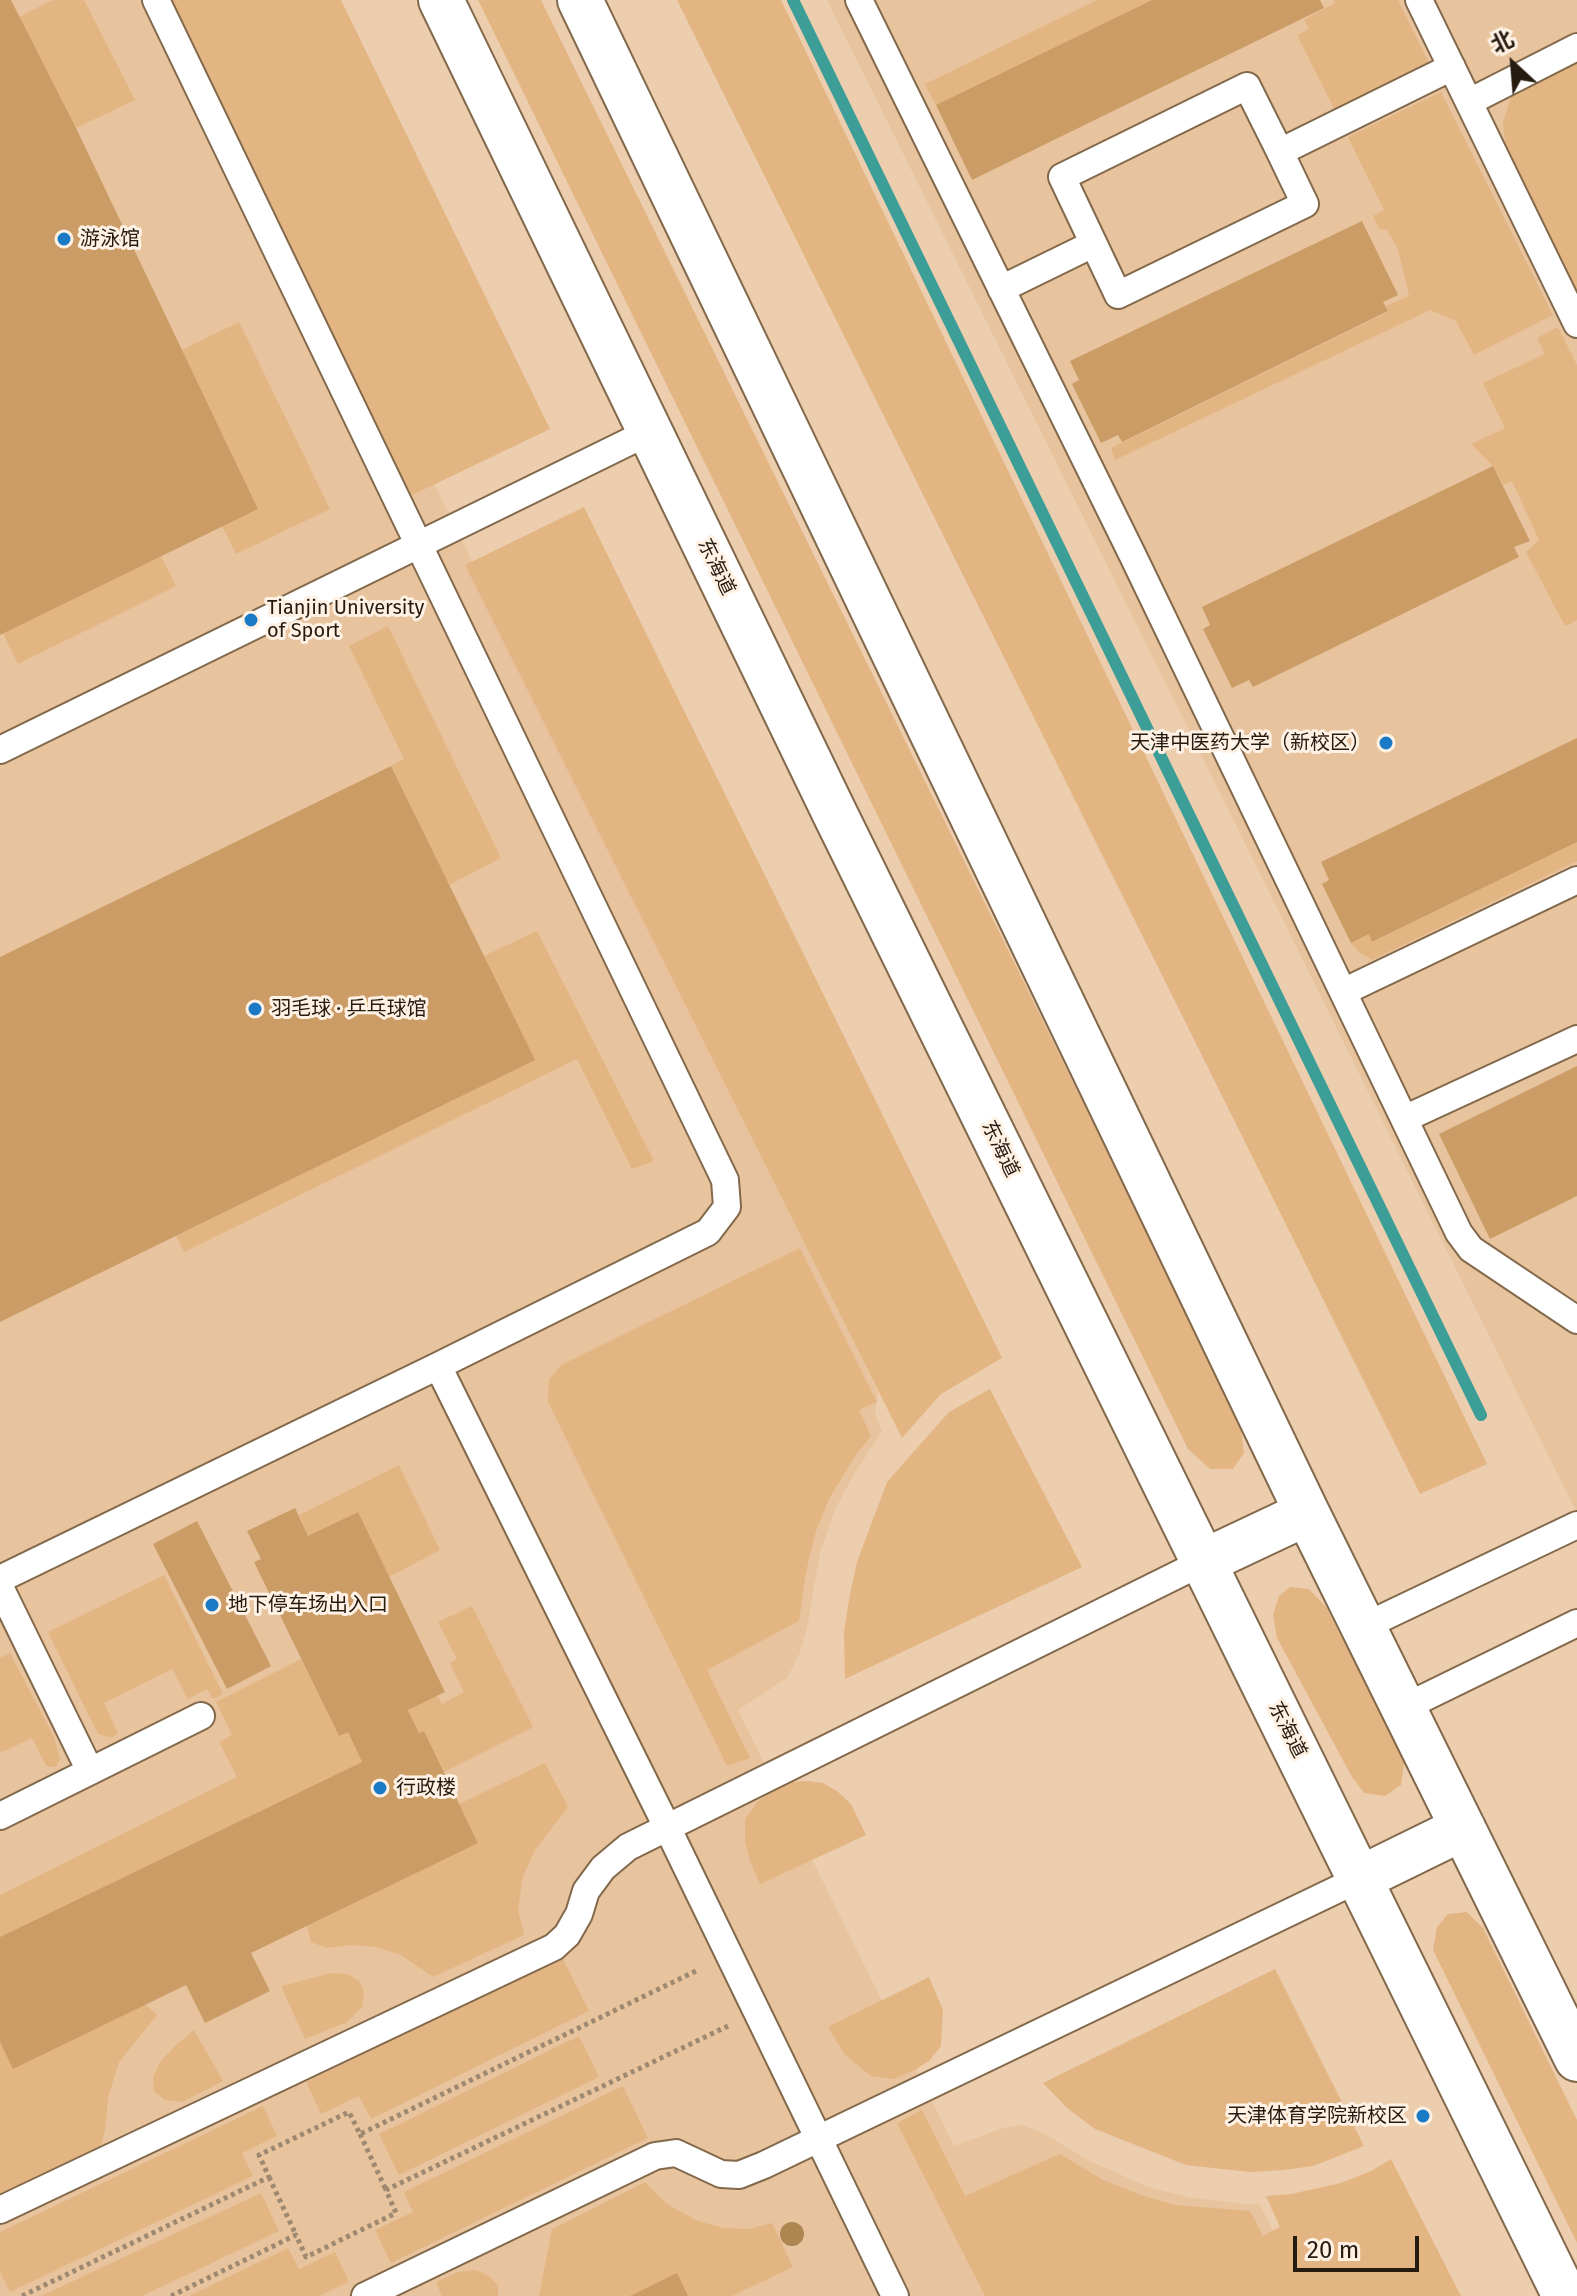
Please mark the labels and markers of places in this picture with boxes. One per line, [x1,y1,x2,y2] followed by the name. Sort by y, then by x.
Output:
[80,227,140,251] place label: 游泳馆
[55,230,73,248] marker: 游泳馆
[267,596,424,643] place label: Tianjin University of Sport
[242,611,260,629] marker: Tianjin University of Sport
[1130,731,1370,755] place label: 天津中医药大学（新校区）
[1377,734,1395,752] marker: 天津中医药大学（新校区）
[271,997,426,1021] place label: 羽毛球 · 乒乓球馆
[246,1000,264,1018] marker: 羽毛球 · 乒乓球馆
[228,1593,388,1617] place label: 地下停车场出入口
[203,1596,221,1614] marker: 地下停车场出入口
[396,1776,456,1800] place label: 行政楼
[371,1779,389,1797] marker: 行政楼
[1227,2104,1407,2128] place label: 天津体育学院新校区
[1414,2107,1432,2125] marker: 天津体育学院新校区

